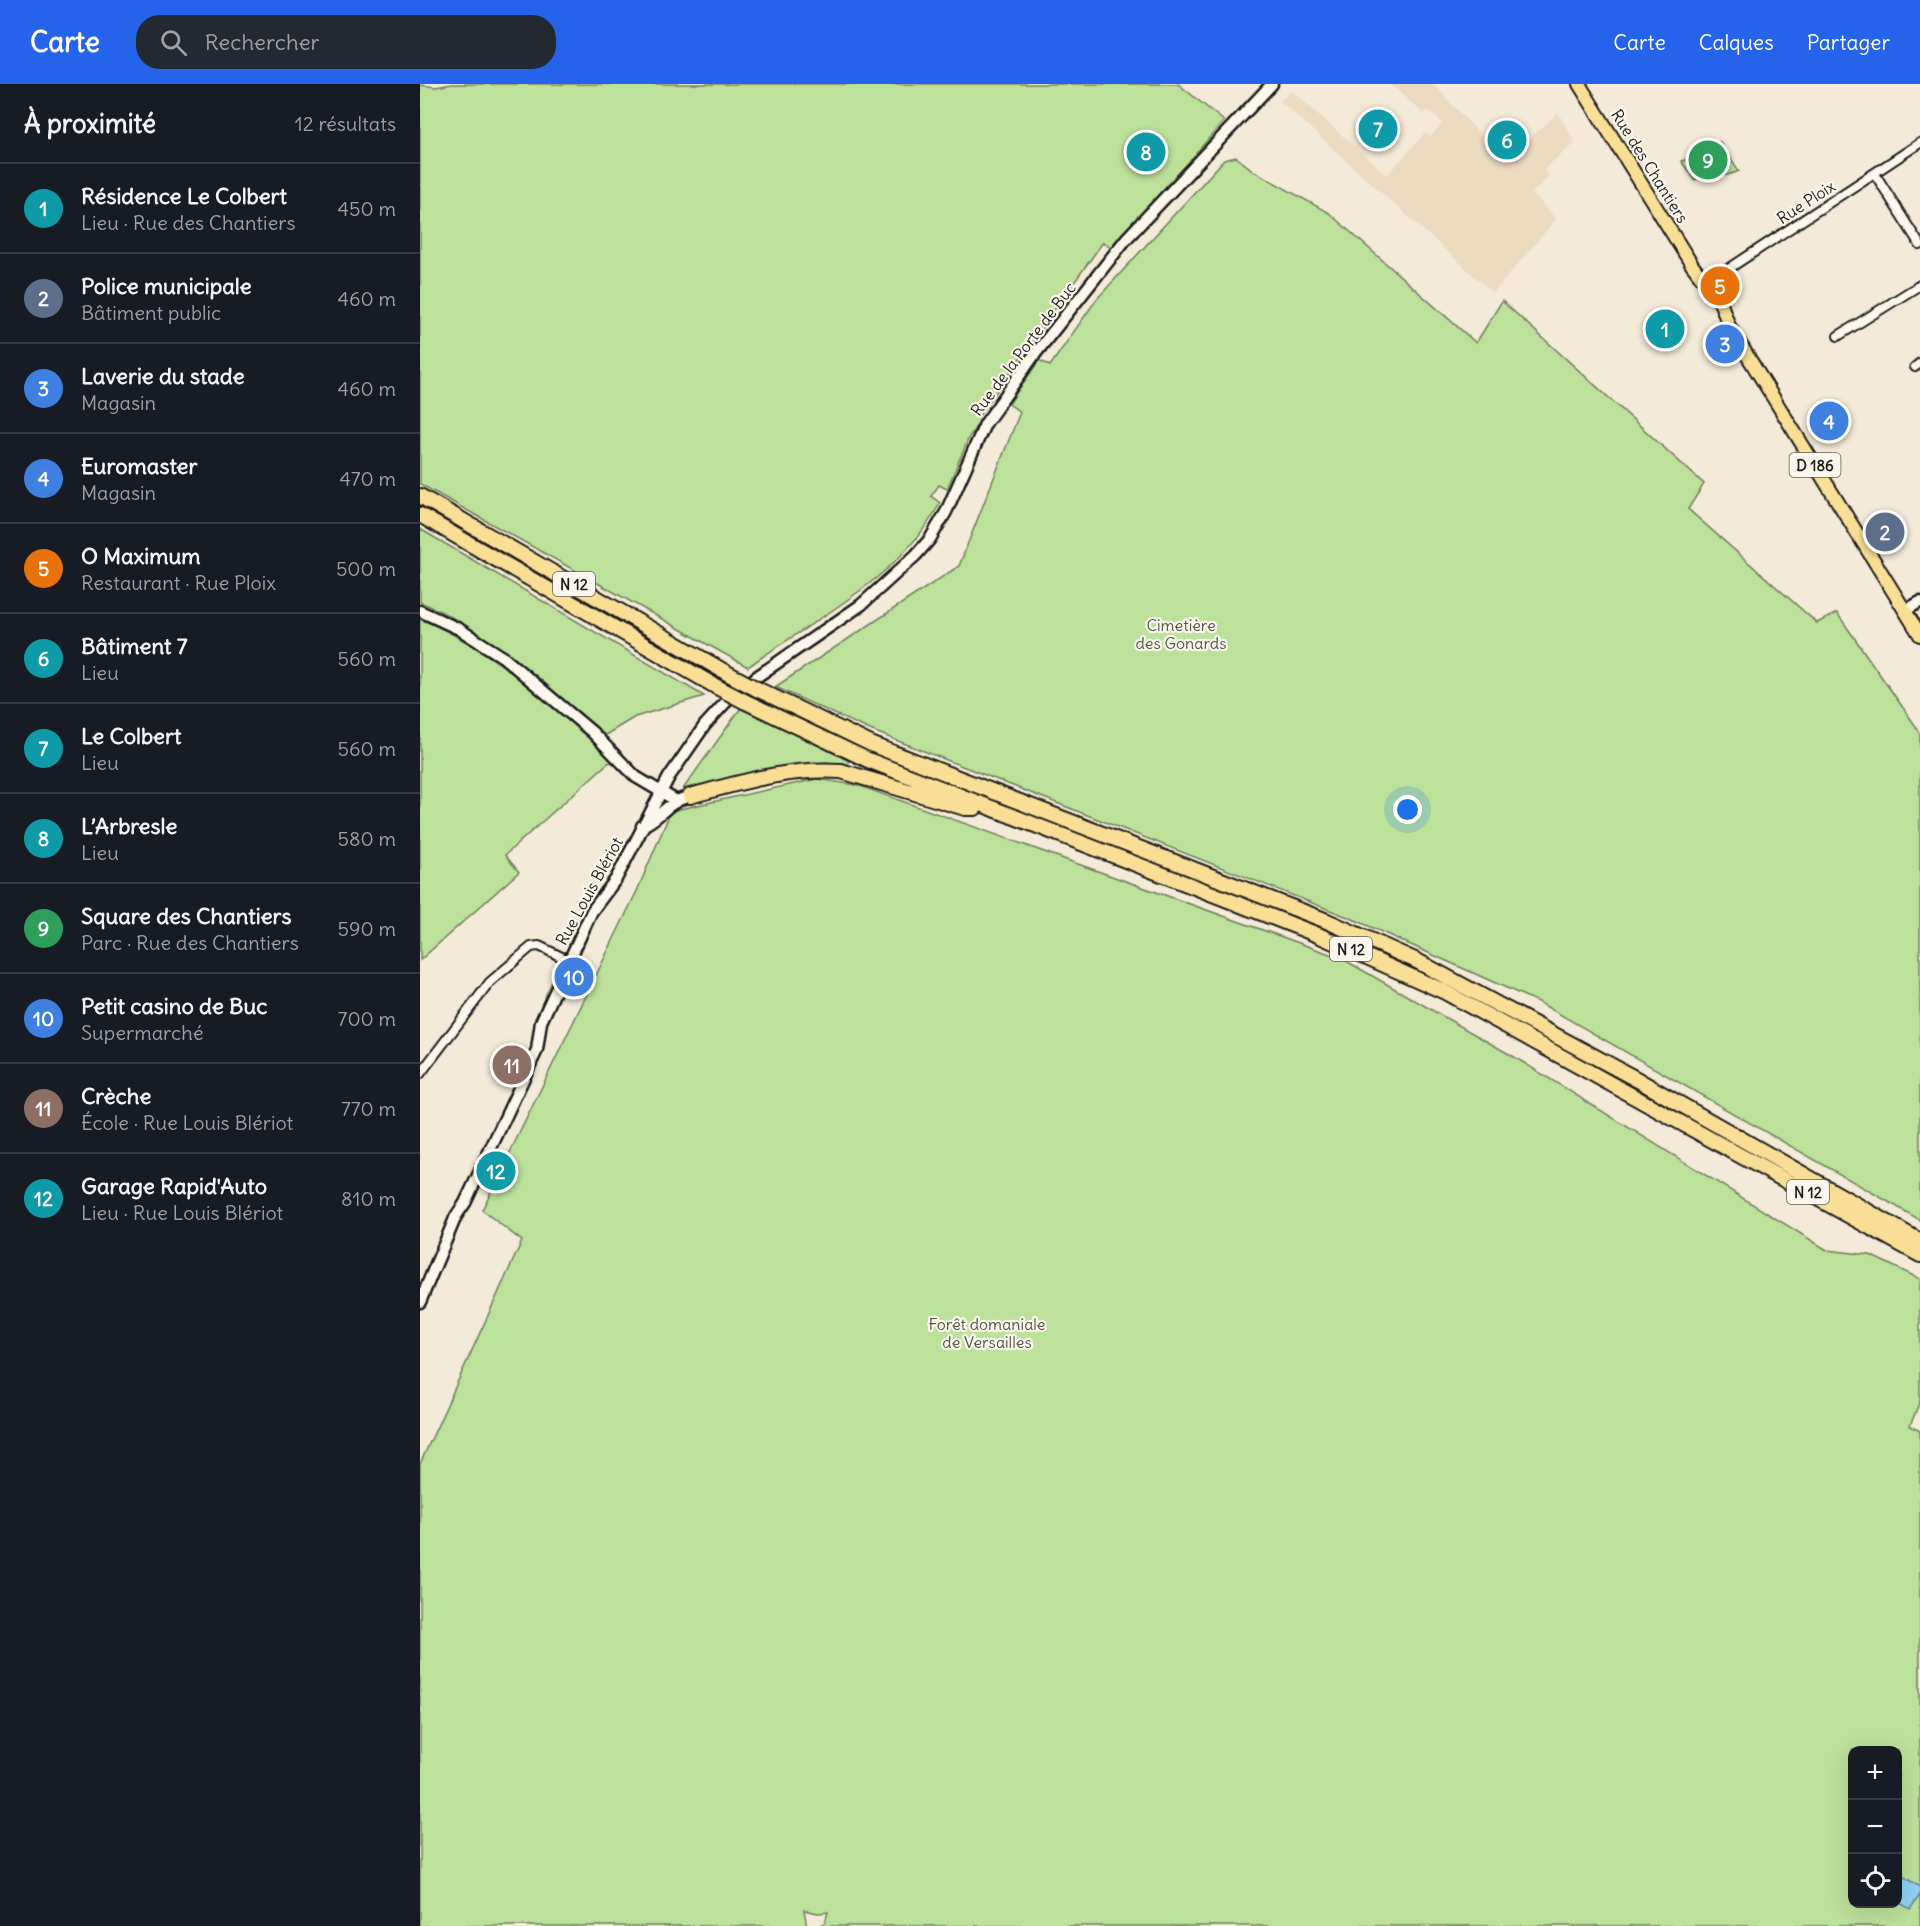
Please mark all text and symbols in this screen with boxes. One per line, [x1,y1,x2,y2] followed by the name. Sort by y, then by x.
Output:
[136,15,556,69] search box
[30,24,100,60] text: Carte
[157,26,190,59] icon: search
[205,28,320,56] text: Rechercher
[1613,29,1666,56] text: Carte
[1699,29,1774,56] text: Calques
[1807,29,1890,56] text: Partager
[1607,105,1693,227] street label: Rue des Chantiers
[1358,106,1398,152] pin: 7
[24,107,156,140] text: À proximité
[295,111,396,136] text: 12 résultats
[1488,118,1526,162] pin: 6
[1126,130,1166,174] pin: 8
[1688,138,1728,182] pin: 9
[1773,176,1839,228] street label: Rue Ploix
[81,182,287,210] text: Résidence Le Colbert
[40,196,47,221] text: 1
[337,196,396,221] text: 450 m
[81,210,296,235] text: Lieu · Rue des Chantiers
[1700,264,1740,308] pin: 5
[81,272,252,300] text: Police municipale
[966,278,1080,420] street label: Rue de la Porte de Buc
[38,286,49,311] text: 2
[337,286,396,311] text: 460 m
[81,300,221,325] text: Bâtiment public
[1646,306,1684,352] pin: 1
[1706,322,1744,366] pin: 3
[81,362,245,390] text: Laverie du stade
[38,376,49,401] text: 3
[337,376,396,401] text: 460 m
[81,390,156,415] text: Magasin
[1810,398,1848,444] pin: 4
[81,452,197,480] text: Euromaster
[1790,453,1840,477] road number: D 186
[38,466,49,491] text: 4
[339,466,396,491] text: 470 m
[81,480,156,505] text: Magasin
[1866,510,1904,554] pin: 2
[81,542,201,570] text: O Maximum
[38,556,49,581] text: 5
[336,556,396,581] text: 500 m
[81,570,276,595] text: Restaurant · Rue Ploix
[553,572,595,596] road number: N 12
[1135,615,1227,653] park label: Cimetière des Gonards
[81,632,187,660] text: Bâtiment 7
[38,646,49,671] text: 6
[338,646,396,671] text: 560 m
[81,660,119,685] text: Lieu
[81,722,181,750] text: Le Colbert
[39,736,48,761] text: 7
[338,736,396,761] text: 560 m
[81,750,119,775] text: Lieu
[1393,795,1422,824] your location
[81,812,177,840] text: L’Arbresle
[38,826,49,851] text: 8
[338,826,396,851] text: 580 m
[551,833,627,948] street label: Rue Louis Blériot
[81,840,119,865] text: Lieu
[81,902,292,930] text: Square des Chantiers
[38,916,49,941] text: 9
[338,916,396,941] text: 590 m
[81,930,299,955] text: Parc · Rue des Chantiers
[1330,937,1372,961] road number: N 12
[554,954,594,1000] pin: 10
[81,992,267,1020] text: Petit casino de Buc
[33,1006,54,1031] text: 10
[338,1006,396,1031] text: 700 m
[81,1020,204,1045] text: Supermarché
[492,1042,532,1088] pin: 11
[81,1082,151,1110] text: Crèche
[36,1096,51,1121] text: 11
[341,1096,396,1121] text: 770 m
[81,1110,293,1135] text: École · Rue Louis Blériot
[476,1148,516,1194] pin: 12
[81,1172,267,1200] text: Garage Rapid'Auto
[1787,1180,1829,1204] road number: N 12
[34,1186,53,1211] text: 12
[341,1186,396,1211] text: 810 m
[81,1200,283,1225] text: Lieu · Rue Louis Blériot
[929,1314,1045,1352] park label: Forêt domaniale de Versailles
[1848,1746,1902,1908] map controls
[1848,1746,1902,1800] button: +
[1848,1800,1902,1854] button: −
[1848,1854,1902,1908] button: locate

